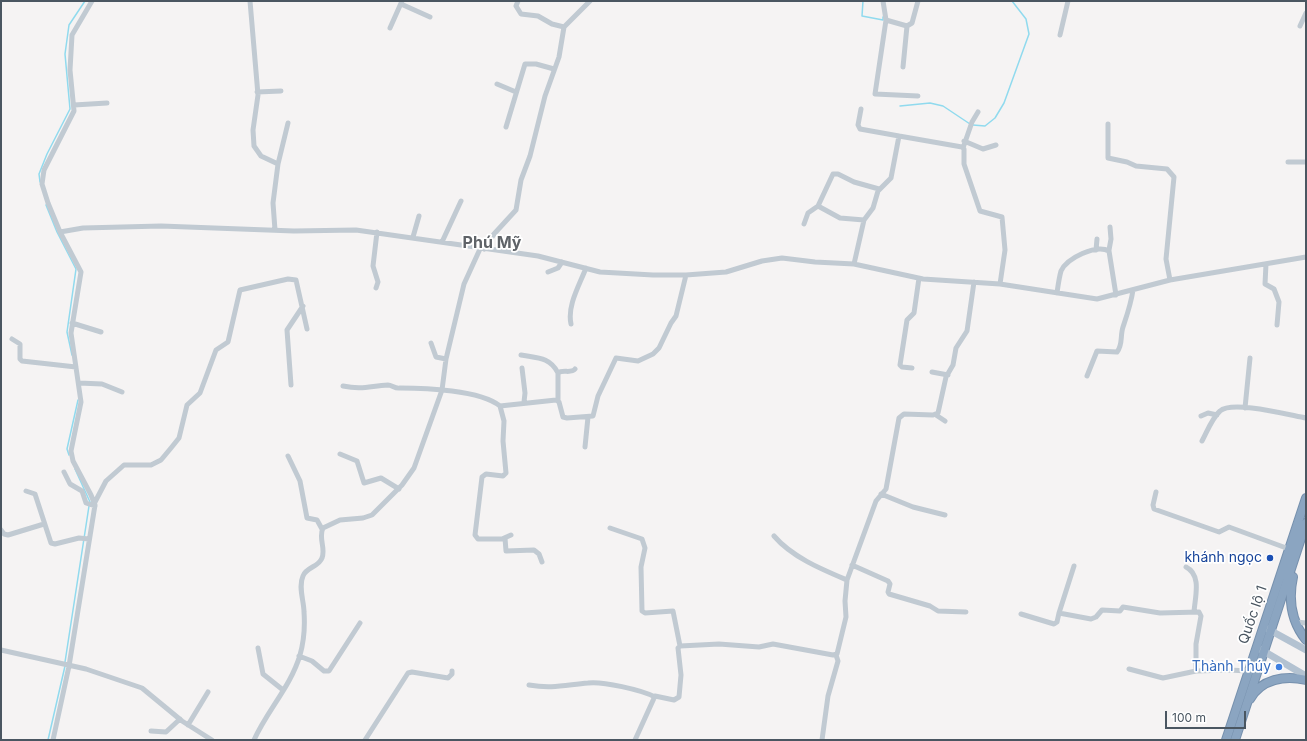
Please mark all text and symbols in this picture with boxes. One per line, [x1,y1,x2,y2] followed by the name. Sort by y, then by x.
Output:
[463,233,521,253] district label: Phú Mỹ
[1184,550,1262,566] place label: khánh ngọc
[1265,553,1275,563] marker: khánh ngọc
[1235,584,1271,646] street label: Quốc lộ 1
[1192,659,1271,675] place label: Thành Thúy
[1274,662,1284,672] marker: Thành Thúy
[1167,703,1248,729] scale bar
[1172,710,1206,725] text: 100 m

